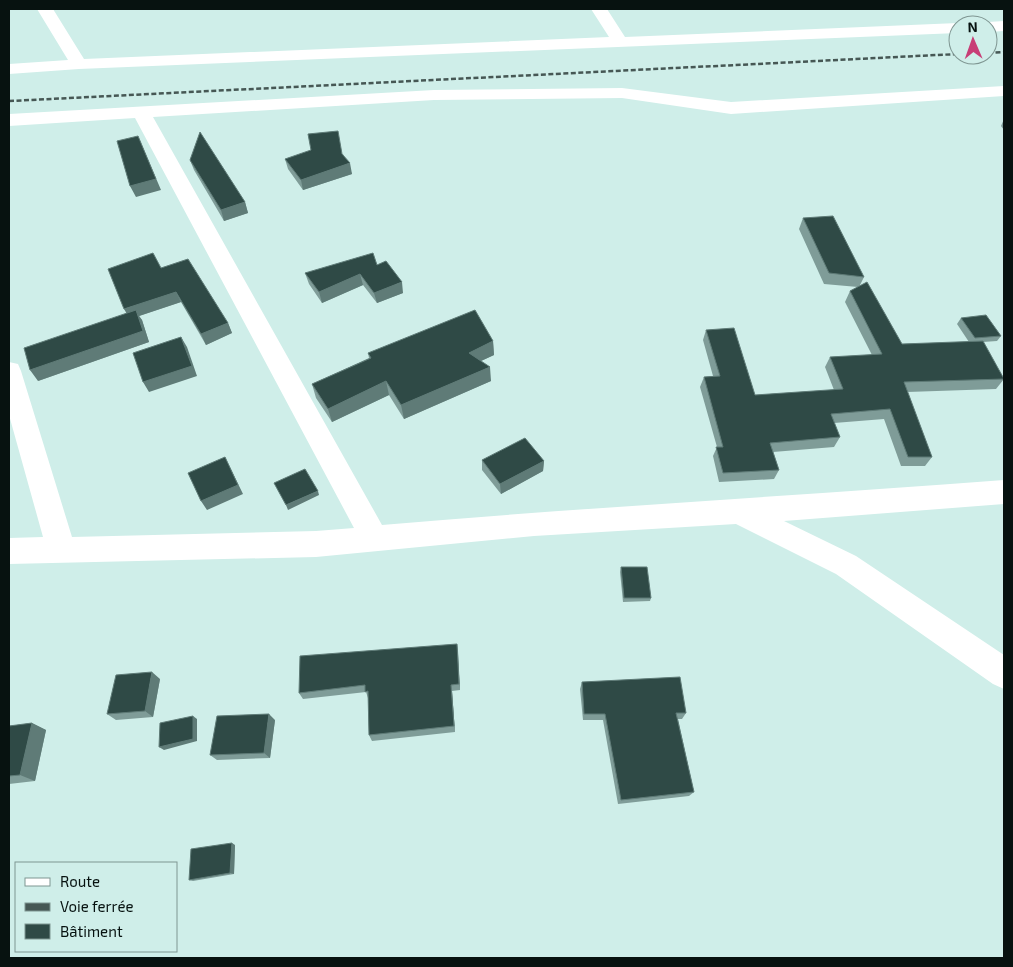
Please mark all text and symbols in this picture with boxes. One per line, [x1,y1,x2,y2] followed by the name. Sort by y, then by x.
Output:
[948,15,998,65] north arrow
[967,18,978,35] text: N
[15,862,178,952] legend
[60,872,100,890] text: Route
[60,897,134,915] text: Voie ferrée
[60,922,123,940] text: Bâtiment

